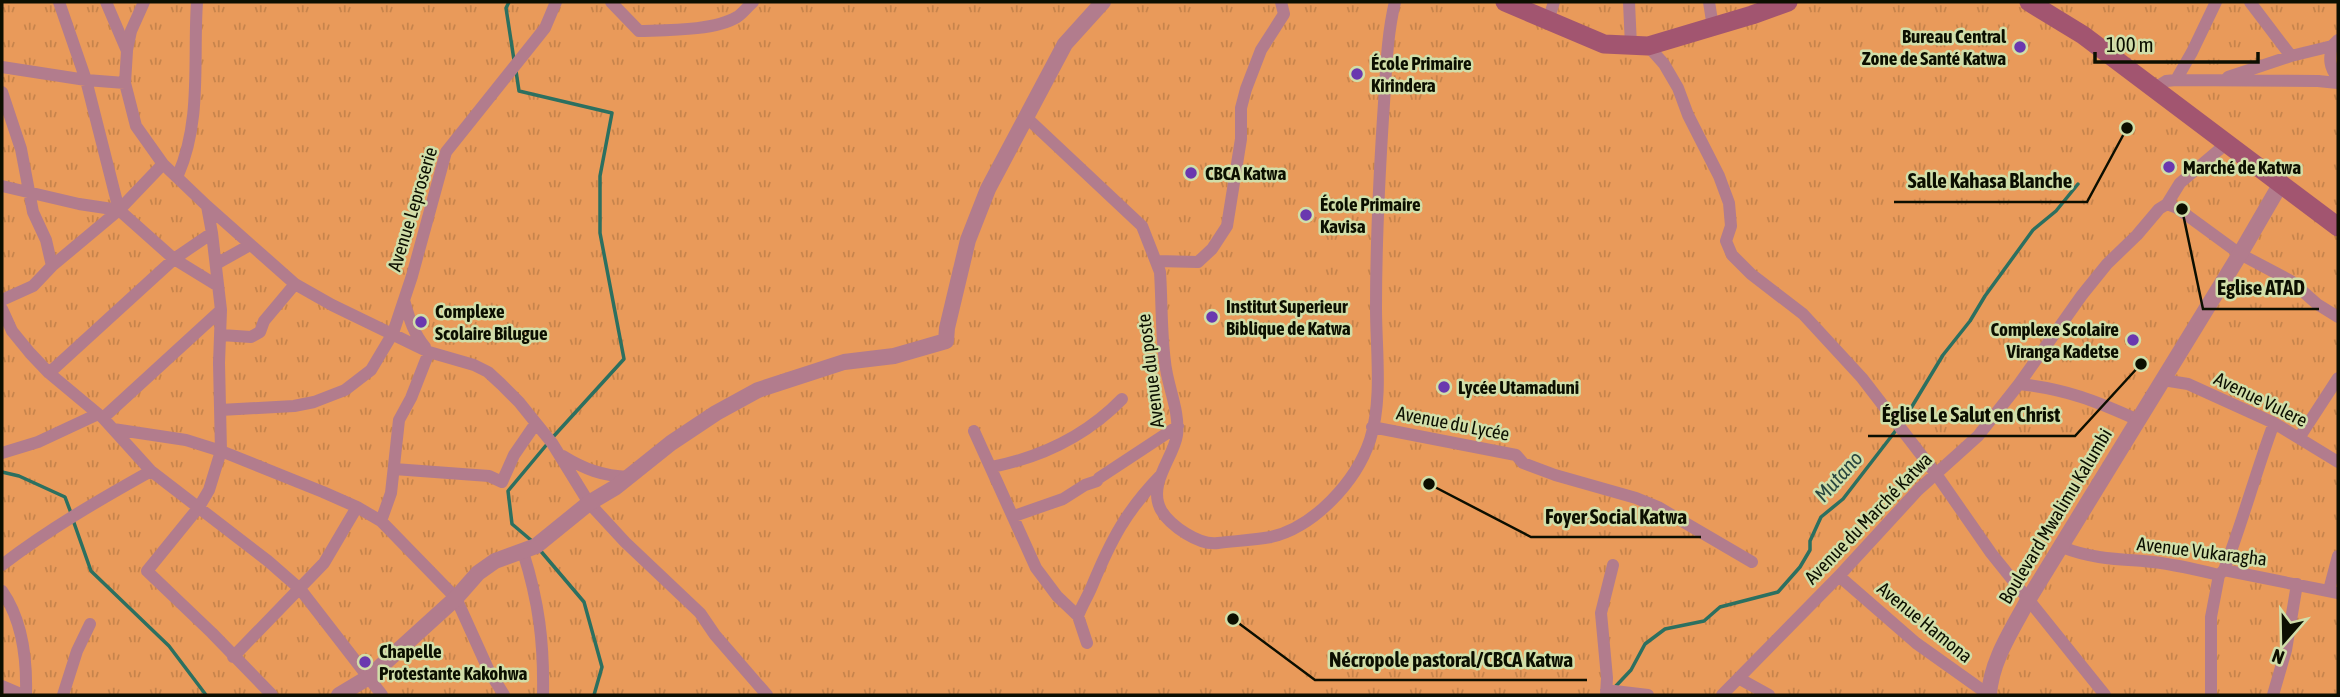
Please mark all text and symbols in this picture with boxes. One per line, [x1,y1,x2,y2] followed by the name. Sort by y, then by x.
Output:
[2095,21,2258,65] scale bar
[1862,25,2007,69] place label: Bureau Central Zone de Santé Katwa
[2106,32,2154,56] text: 100 m
[2012,39,2028,55] marker: Bureau Central Zone de Santé Katwa
[1371,52,1472,96] place label: École Primaire Kirindera
[1349,66,1365,82] marker: École Primaire Kirindera
[383,144,441,274] street label: Avenue Leproserie
[2183,156,2301,178] place label: Marché de Katwa
[2161,159,2177,175] marker: Marché de Katwa
[1894,160,2087,202] callout: Salle Kahasa Blanche
[1205,162,1286,184] place label: CBCA Katwa
[1183,165,1199,181] marker: CBCA Katwa
[1908,168,2072,192] text: Salle Kahasa Blanche
[1320,193,1421,237] place label: École Primaire Kavisa
[1298,207,1314,223] marker: École Primaire Kavisa
[2203,267,2319,309] callout: Eglise ATAD
[2217,275,2305,299] text: Eglise ATAD
[1226,295,1351,339] place label: Institut Superieur Biblique de Katwa
[435,300,548,344] place label: Complexe Scolaire Bilugue
[1204,309,1220,325] marker: Institut Superieur Biblique de Katwa
[1132,313,1168,429] street label: Avenue du poste
[413,314,429,330] marker: Complexe Scolaire Bilugue
[1990,318,2119,362] place label: Complexe Scolaire Viranga Kadetse
[2125,332,2141,348] marker: Complexe Scolaire Viranga Kadetse
[2211,367,2311,431] street label: Avenue Vulere
[1458,376,1579,398] place label: Lycée Utamaduni
[1436,379,1452,395] marker: Lycée Utamaduni
[1868,394,2075,436] callout: Église Le Salut en Christ
[1395,401,1511,445] street label: Avenue du Lycée
[1882,402,2060,426] text: Église Le Salut en Christ
[1994,424,2116,608] street label: Boulevard Mwalimu Kalumbi
[1809,446,1867,506] water label: Mutano
[1800,448,1936,588] street label: Avenue du Marché Katwa
[1531,495,1701,537] callout: Foyer Social Katwa
[1545,504,1687,528] text: Foyer Social Katwa
[2136,532,2268,570] street label: Avenue Vukaragha
[1873,577,1977,667] street label: Avenue Hamona
[2249,606,2319,676] north arrow
[1315,638,1587,680] callout: Nécropole pastoral/CBCA Katwa
[379,640,528,684] place label: Chapelle Protestante Kakohwa
[2269,645,2287,669] text: N
[1329,647,1573,671] text: Nécropole pastoral/CBCA Katwa
[357,654,373,670] marker: Chapelle Protestante Kakohwa

